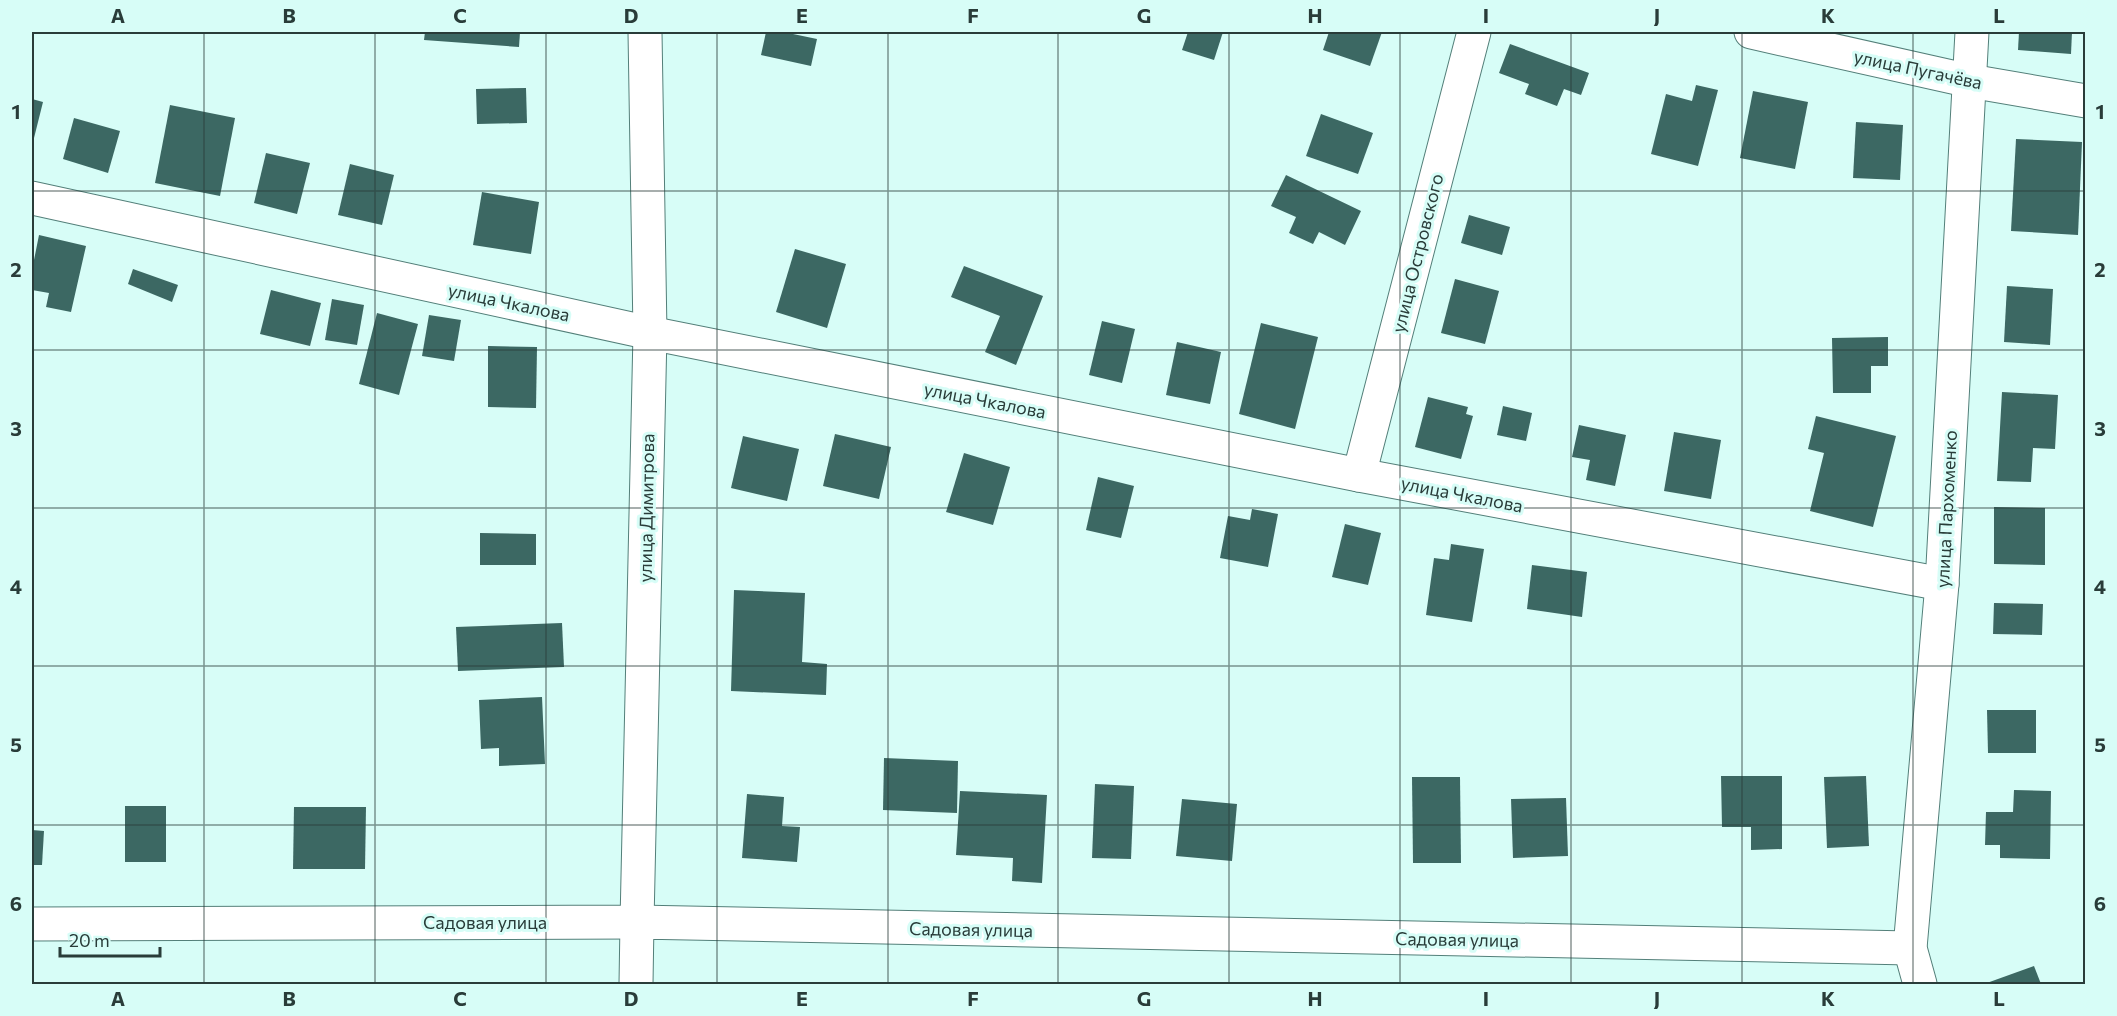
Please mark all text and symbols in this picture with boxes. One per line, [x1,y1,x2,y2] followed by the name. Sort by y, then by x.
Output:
[111,3,125,27] text: A
[282,3,296,27] text: B
[453,3,467,27] text: C
[624,3,638,27] text: D
[796,3,808,27] text: E
[967,3,979,27] text: F
[1137,3,1151,27] text: G
[1308,3,1323,27] text: H
[1483,3,1489,27] text: I
[1654,3,1660,27] text: J
[1821,3,1835,27] text: K
[1993,3,2005,27] text: L
[1852,45,1984,93] street label: улица Пугачёва
[11,99,21,123] text: 1
[2095,99,2105,123] text: 1
[1387,171,1447,335] street label: улица Островского
[10,257,22,281] text: 2
[2094,257,2106,281] text: 2
[446,278,572,326] street label: улица Чкалова
[922,377,1048,423] street label: улица Чкалова
[10,416,22,440] text: 3
[2094,416,2106,440] text: 3
[1931,430,1961,588] street label: улица Пархоменко
[634,433,658,583] street label: улица Димитрова
[1399,471,1525,517] street label: улица Чкалова
[10,574,22,598] text: 4
[2094,574,2106,598] text: 4
[10,732,22,756] text: 5
[2094,732,2106,756] text: 5
[10,891,22,915] text: 6
[2094,891,2106,915] text: 6
[423,911,547,933] street label: Садовая улица
[909,917,1033,941] street label: Садовая улица
[60,920,160,958] scale bar
[1395,927,1519,951] street label: Садовая улица
[69,929,110,951] text: 20 m
[111,986,125,1010] text: A
[282,986,296,1010] text: B
[453,986,467,1010] text: C
[624,986,638,1010] text: D
[796,986,808,1010] text: E
[967,986,979,1010] text: F
[1137,986,1151,1010] text: G
[1308,986,1323,1010] text: H
[1483,986,1489,1010] text: I
[1654,986,1660,1010] text: J
[1821,986,1835,1010] text: K
[1993,986,2005,1010] text: L

